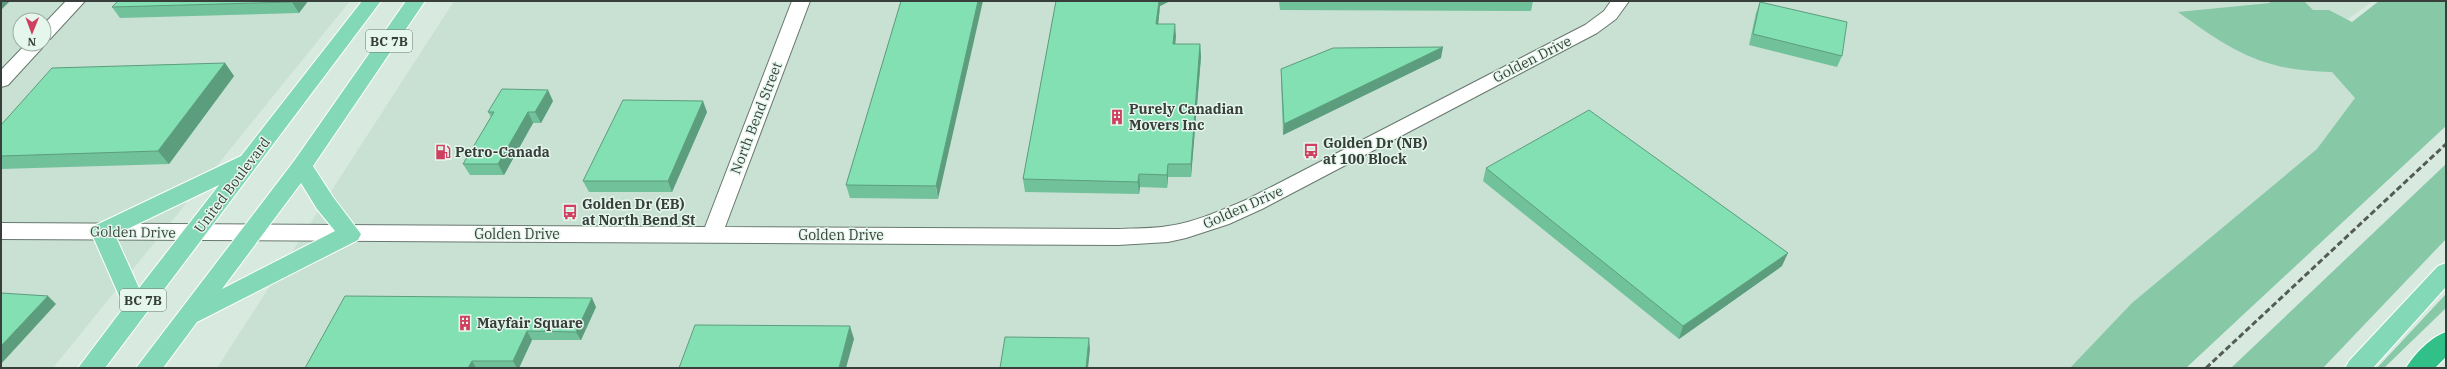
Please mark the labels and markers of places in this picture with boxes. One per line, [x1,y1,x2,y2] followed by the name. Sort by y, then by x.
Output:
[1129,100,1243,134] place label: Purely Canadian Movers Inc
[1108,108,1126,126] building icon: Purely Canadian Movers Inc
[1323,134,1427,168] place label: Golden Dr (NB) at 100 Block
[1302,142,1320,160] bus stop icon: Golden Dr (NB) at 100 Block
[434,143,452,161] fuel station icon: Petro-Canada
[455,143,550,161] place label: Petro-Canada
[582,195,695,229] place label: Golden Dr (EB) at North Bend St
[561,203,579,221] bus stop icon: Golden Dr (EB) at North Bend St
[456,314,474,332] building icon: Mayfair Square
[477,314,583,332] place label: Mayfair Square

